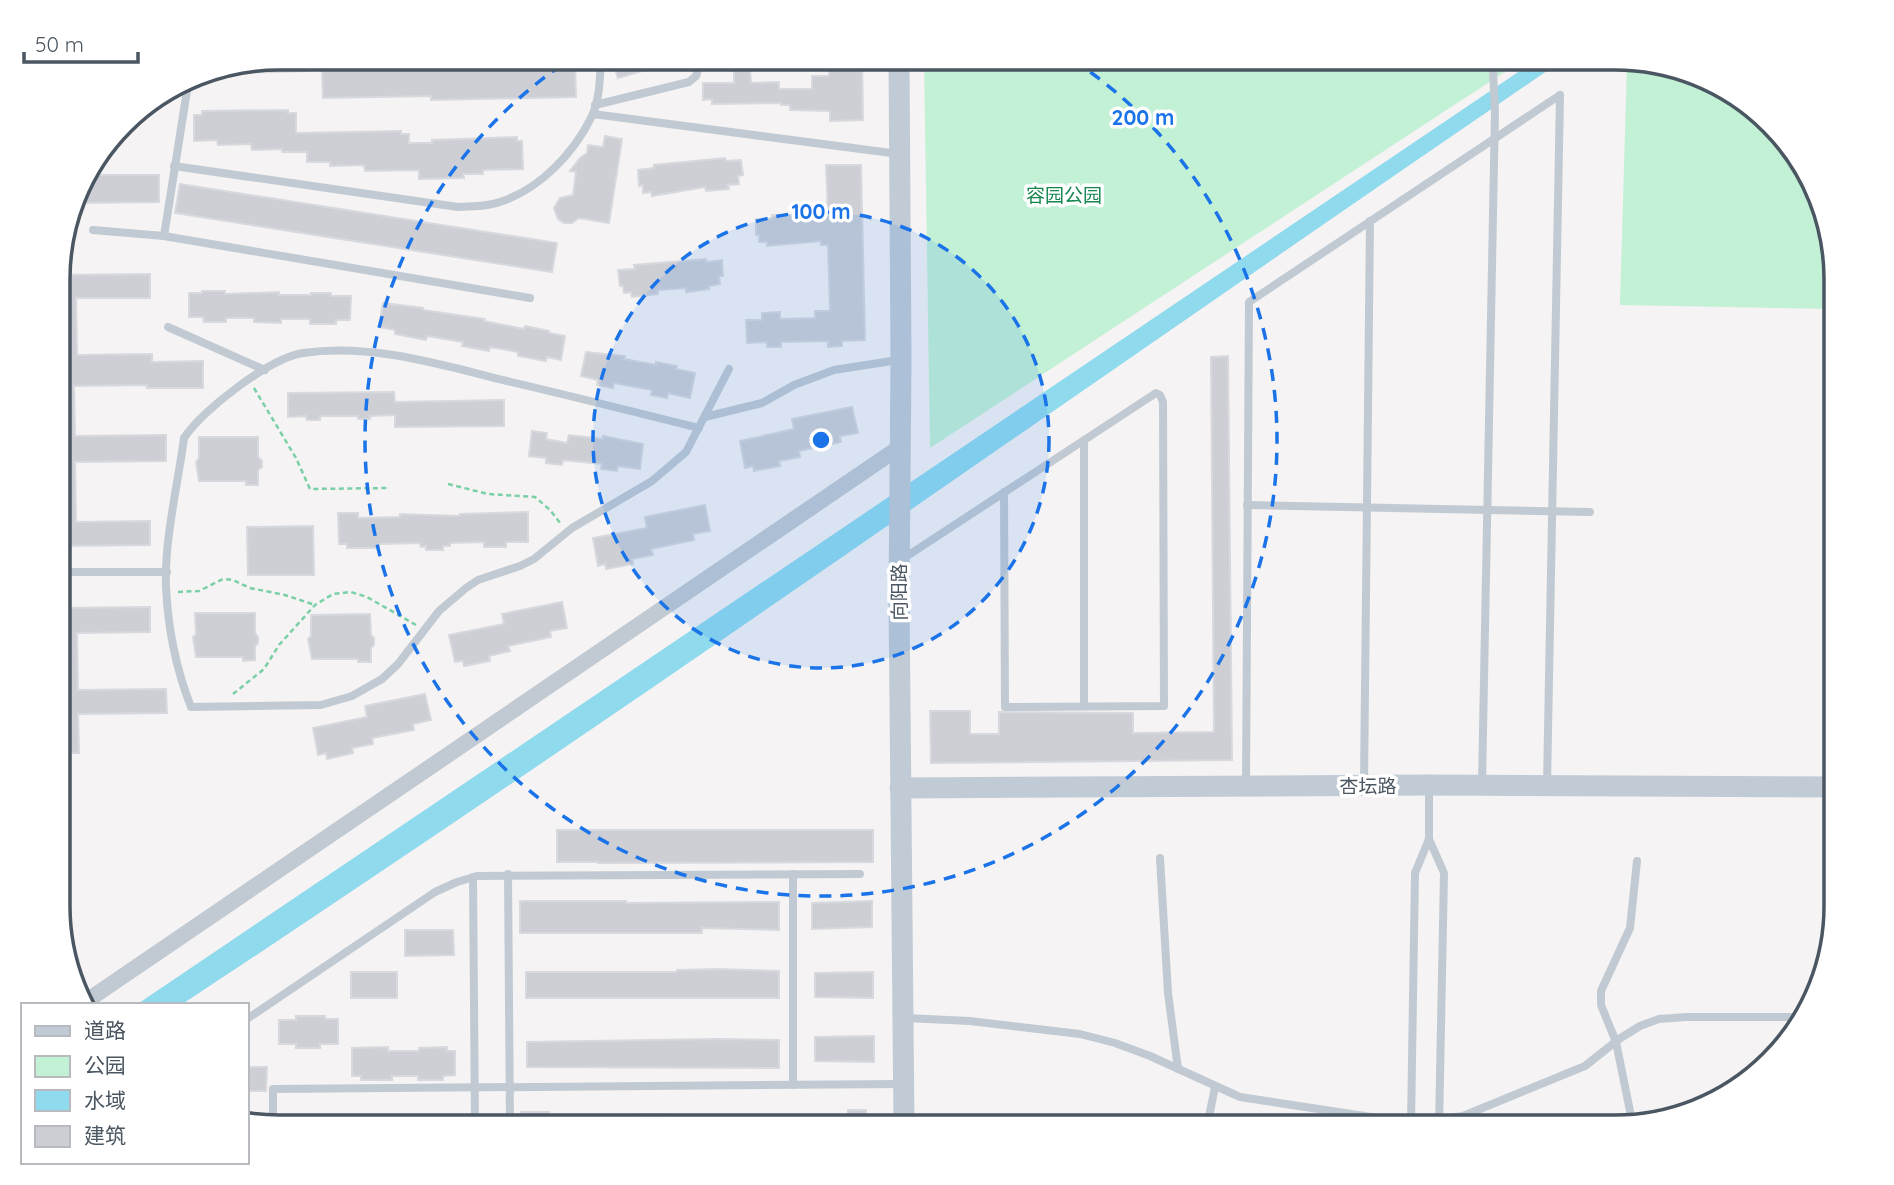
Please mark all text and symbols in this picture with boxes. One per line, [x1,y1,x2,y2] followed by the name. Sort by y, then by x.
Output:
[24,21,138,65] scale bar
[35,31,84,57] text: 50 m
[1112,104,1174,130] text: 200 m
[1026,183,1102,207] park label: 容园公园
[791,198,851,224] text: 100 m
[809,428,833,452] centre of rings
[887,563,911,621] street label: 向阳路
[1339,774,1397,798] street label: 杏坛路
[21,1003,248,1164] legend
[84,1017,126,1043] text: 道路
[84,1052,126,1078] text: 公园
[84,1087,126,1113] text: 水域
[84,1122,126,1148] text: 建筑

